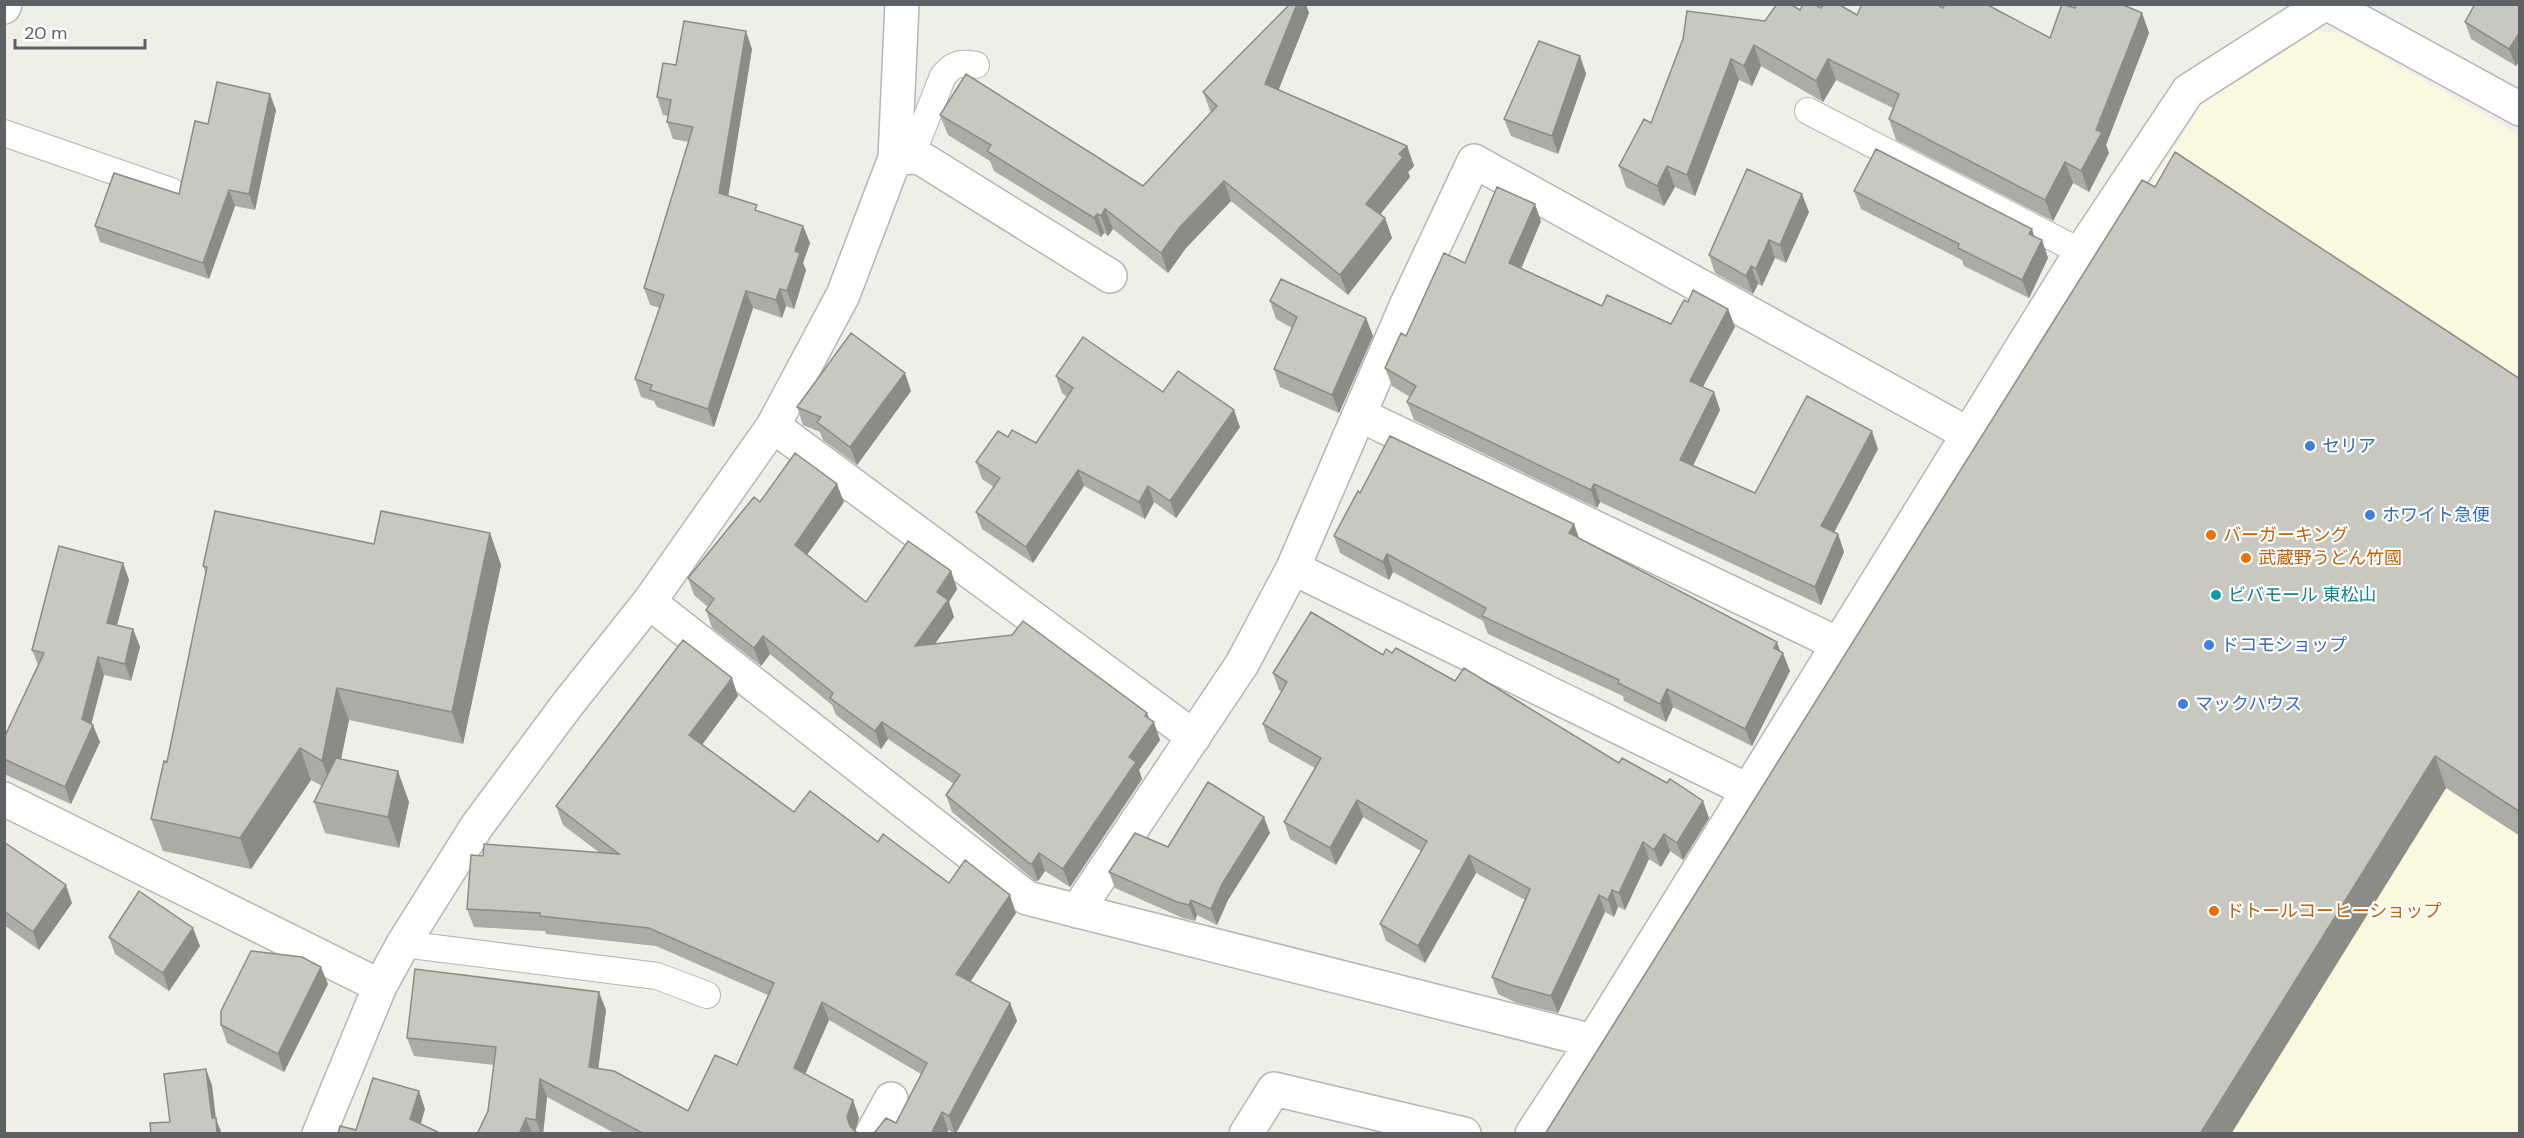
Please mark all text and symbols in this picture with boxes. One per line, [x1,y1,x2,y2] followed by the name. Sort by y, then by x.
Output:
[15,12,146,50] scale bar
[24,21,67,45] text: 20 m
[2322,434,2376,458] place label: セリア
[2303,439,2317,453] marker: セリア
[2382,503,2490,527] place label: ホワイト急便
[2363,508,2377,522] marker: ホワイト急便
[2223,523,2348,547] place label: バーガーキング
[2204,528,2218,542] marker: バーガーキング
[2258,546,2402,570] place label: 武蔵野うどん竹國
[2239,551,2253,565] marker: 武蔵野うどん竹國
[2228,583,2377,607] place label: ビバモール 東松山
[2209,588,2223,602] marker: ビバモール 東松山
[2221,633,2347,657] place label: ドコモショップ
[2202,638,2216,652] marker: ドコモショップ
[2195,692,2302,716] place label: マックハウス
[2176,697,2190,711] marker: マックハウス
[2226,899,2441,923] place label: ドトールコーヒーショップ
[2207,904,2221,918] marker: ドトールコーヒーショップ

